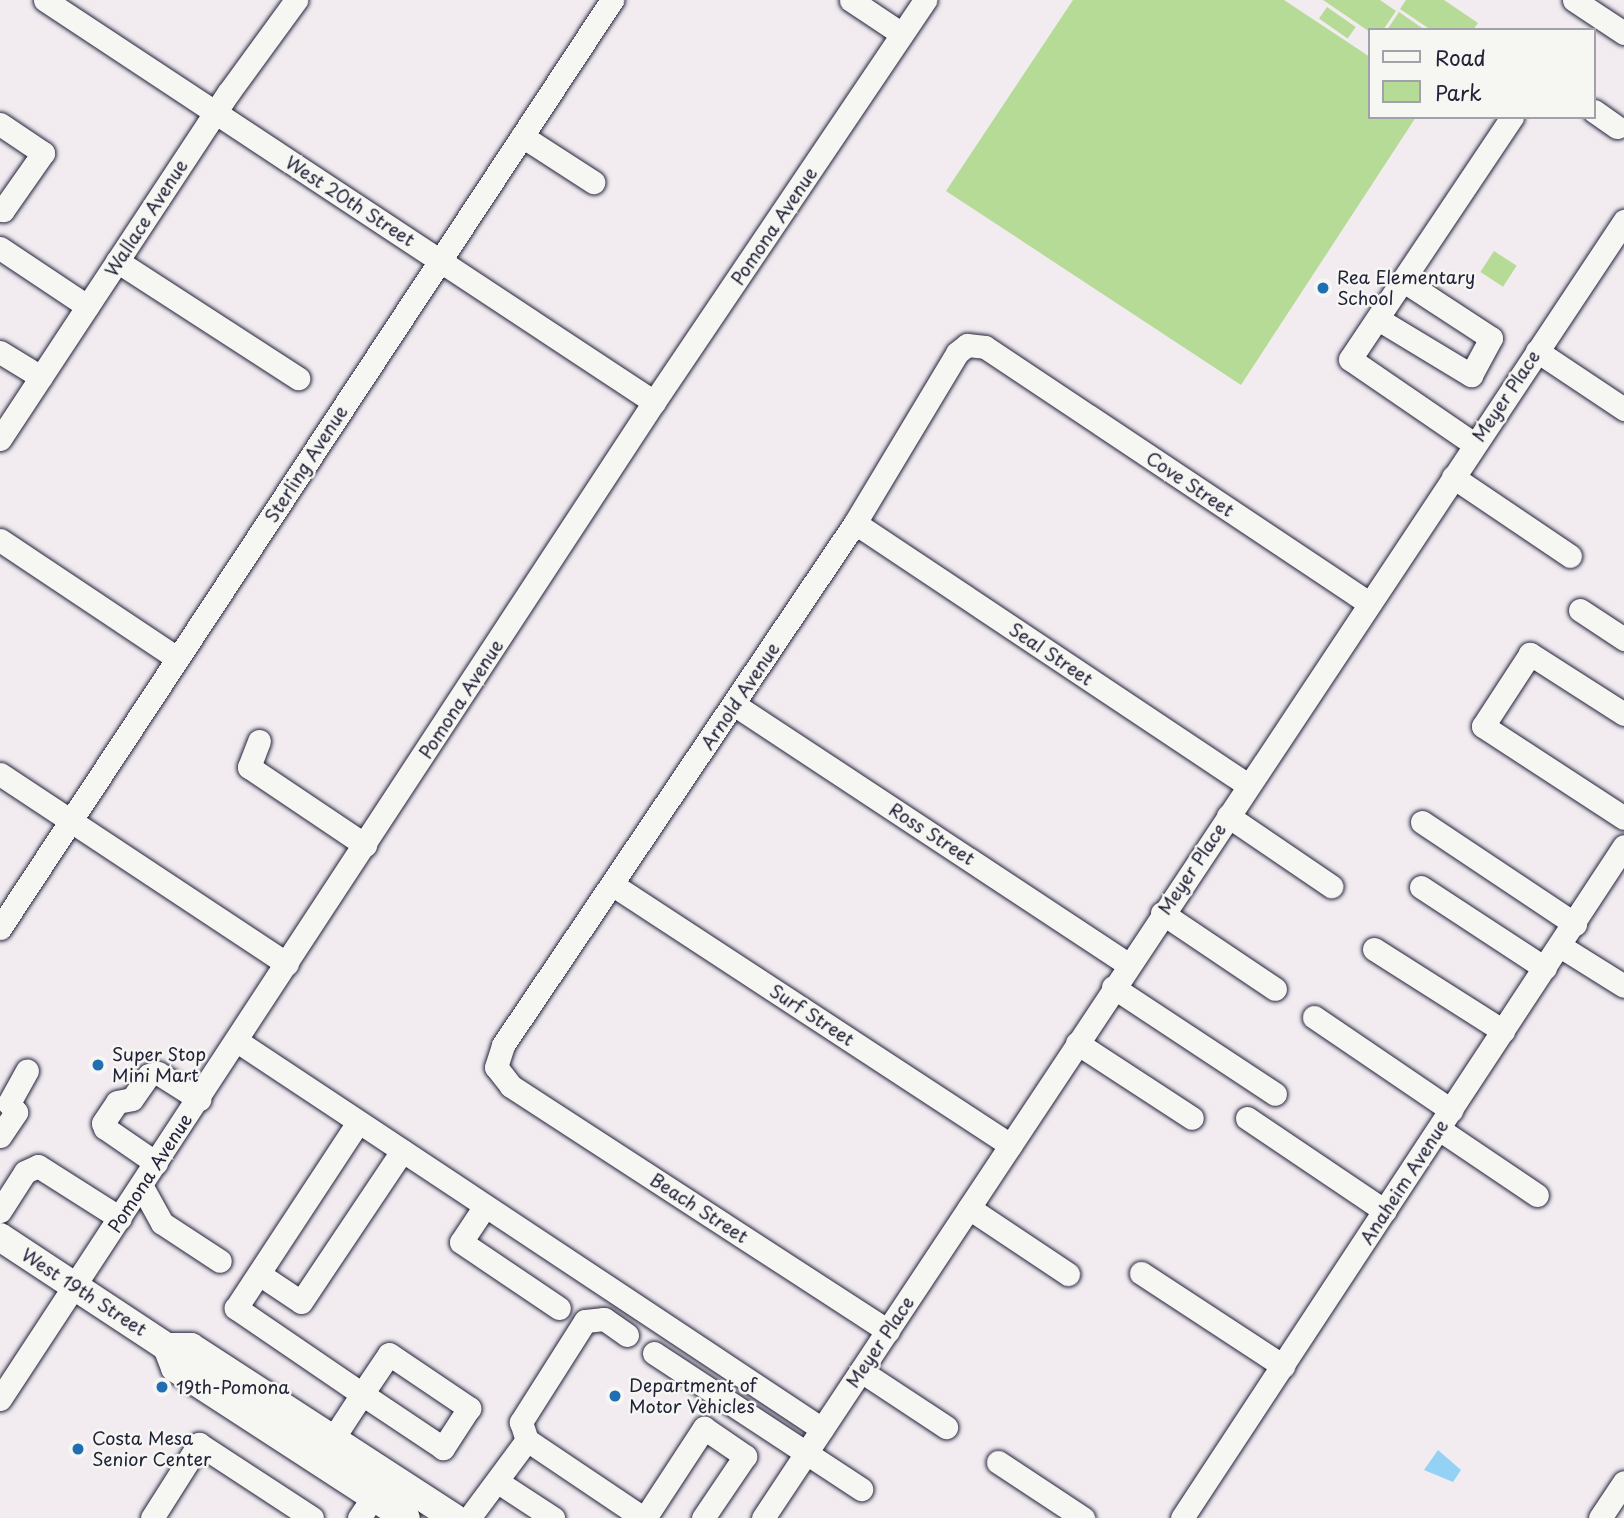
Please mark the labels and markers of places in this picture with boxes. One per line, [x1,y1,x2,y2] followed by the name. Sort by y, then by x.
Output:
[1337,267,1476,310] place label: Rea Elementary School
[1315,280,1331,296] marker: Rea Elementary School
[112,1044,207,1086] place label: Super Stop Mini Mart
[90,1057,106,1073] marker: Super Stop Mini Mart
[629,1375,756,1418] place label: Department of Motor Vehicles
[176,1376,289,1398] place label: 19th-Pomona
[154,1379,170,1395] marker: 19th-Pomona
[607,1388,623,1404] marker: Department of Motor Vehicles
[92,1428,212,1470] place label: Costa Mesa Senior Center
[70,1441,86,1457] marker: Costa Mesa Senior Center

